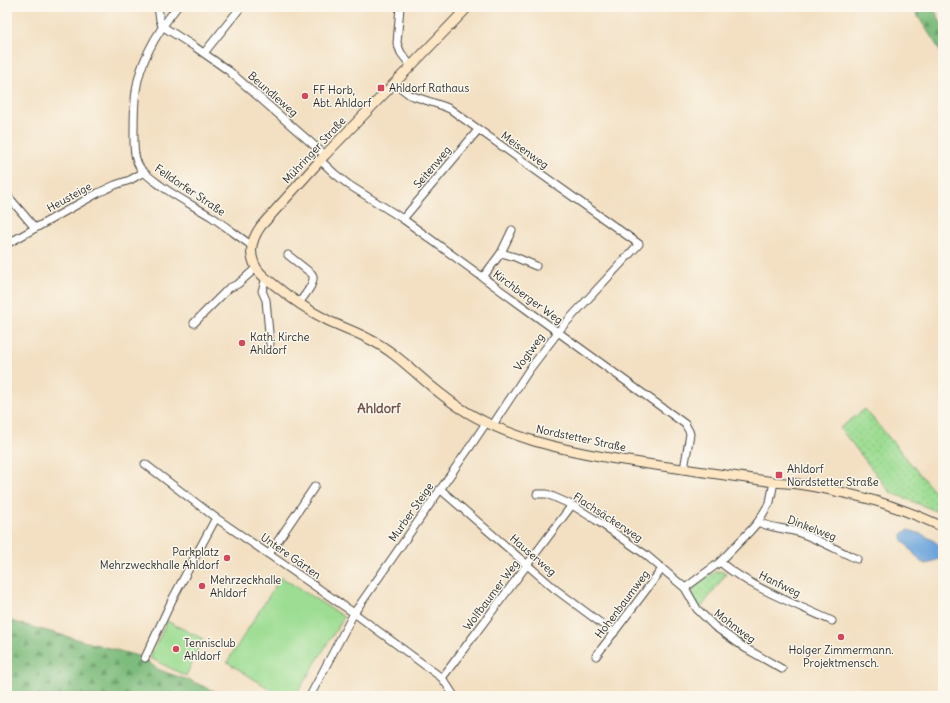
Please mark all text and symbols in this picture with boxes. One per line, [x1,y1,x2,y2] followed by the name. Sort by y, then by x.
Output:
[245,69,301,119] street label: Beundleweg
[389,81,469,95] place label: Ahldorf Rathaus
[313,83,372,110] place label: FF Horb, Abt. Ahldorf
[376,83,386,93] marker: Ahldorf Rathaus
[300,91,310,101] marker: FF Horb, Abt. Ahldorf
[279,114,349,186] street label: Mühringer Straße
[499,128,551,172] street label: Meisenweg
[410,143,454,191] street label: Seitenweg
[152,161,228,219] street label: Felldorfer Straße
[44,179,94,215] street label: Heusteige
[490,267,566,327] street label: Kirchberger Weg
[250,330,310,357] place label: Kath. Kirche Ahldorf
[511,330,547,374] street label: Vogtweg
[237,338,247,348] marker: Kath. Kirche Ahldorf
[357,400,401,417] district label: Ahldorf
[535,422,627,454] street label: Nordstetter Straße
[787,462,879,489] place label: Ahldorf Nordstetter Straße
[774,470,784,480] marker: Ahldorf Nordstetter Straße
[386,480,437,544] street label: Murber Steige
[570,489,646,545] street label: Flachsäckerweg
[786,512,838,544] street label: Dinkelweg
[258,530,324,582] street label: Untere Gärten
[507,531,559,579] street label: Hauserweg
[100,545,219,572] place label: Parkplatz Mehrzweckhalle Ahldorf
[222,553,232,563] marker: Parkplatz Mehrzweckhalle Ahldorf
[460,557,522,633] street label: Wolfbaumer Weg
[592,567,652,641] street label: Hohenbaumweg
[757,568,803,600] street label: Hanfweg
[210,573,281,600] place label: Mehrzeckhalle Ahldorf
[197,581,207,591] marker: Mehrzeckhalle Ahldorf
[711,606,759,646] street label: Mohnweg
[836,632,846,642] marker: Holger Zimmermann. Projektmensch.
[184,636,236,663] place label: Tennisclub Ahldorf
[788,643,894,670] place label: Holger Zimmermann. Projektmensch.
[171,644,181,654] marker: Tennisclub Ahldorf

